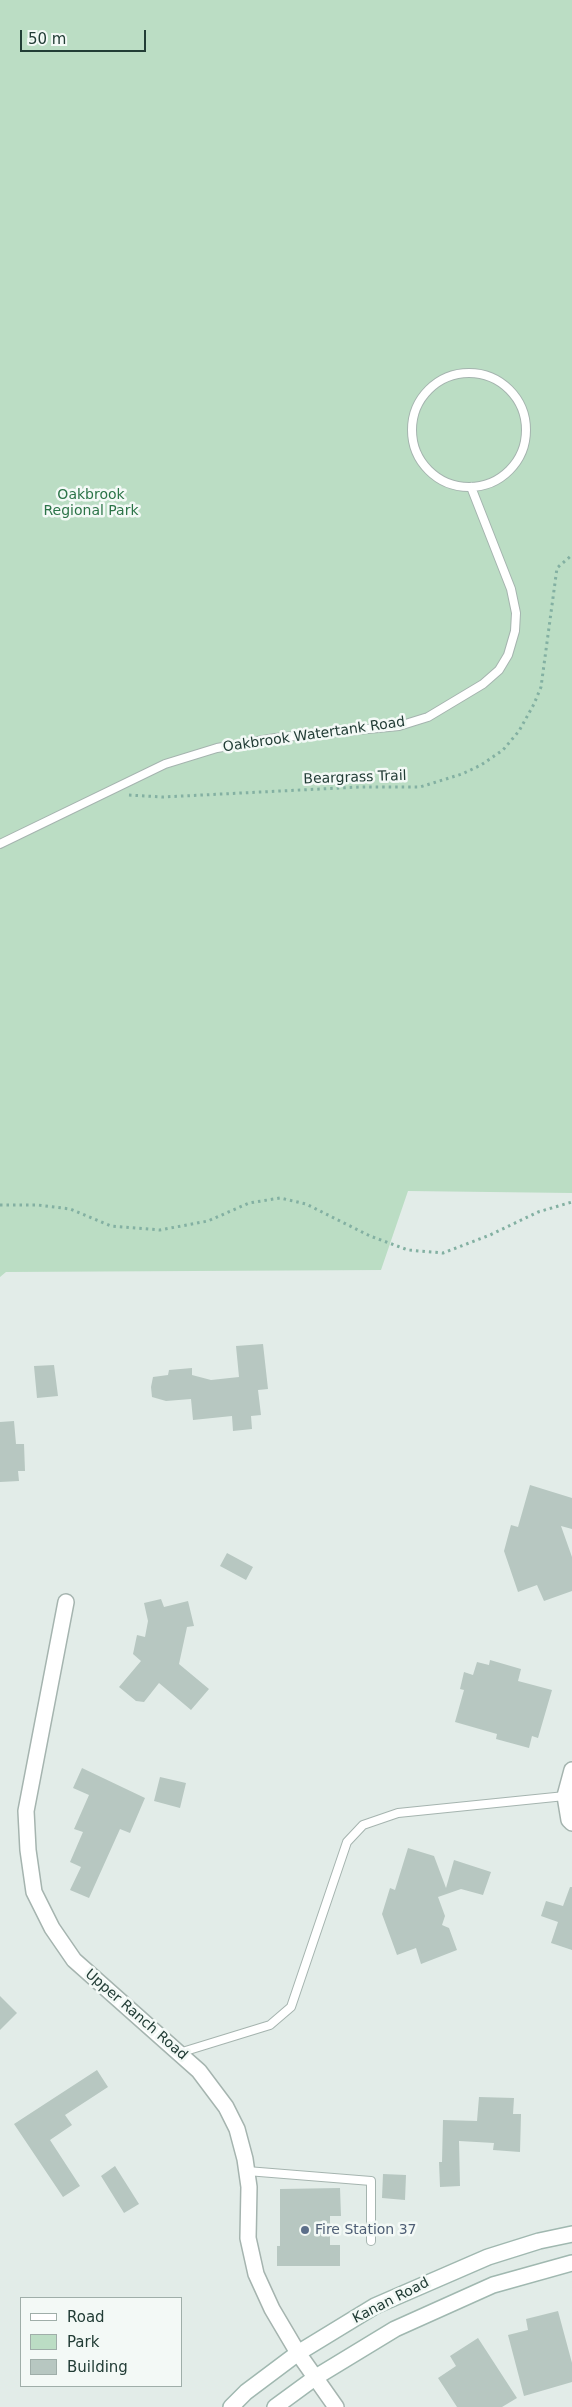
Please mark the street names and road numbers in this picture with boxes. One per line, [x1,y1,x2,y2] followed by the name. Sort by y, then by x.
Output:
[222,714,406,756] street label: Oakbrook Watertank Road
[303,768,407,788] street label: Beargrass Trail
[81,1966,191,2064] street label: Upper Ranch Road
[350,2275,432,2327] street label: Kanan Road

